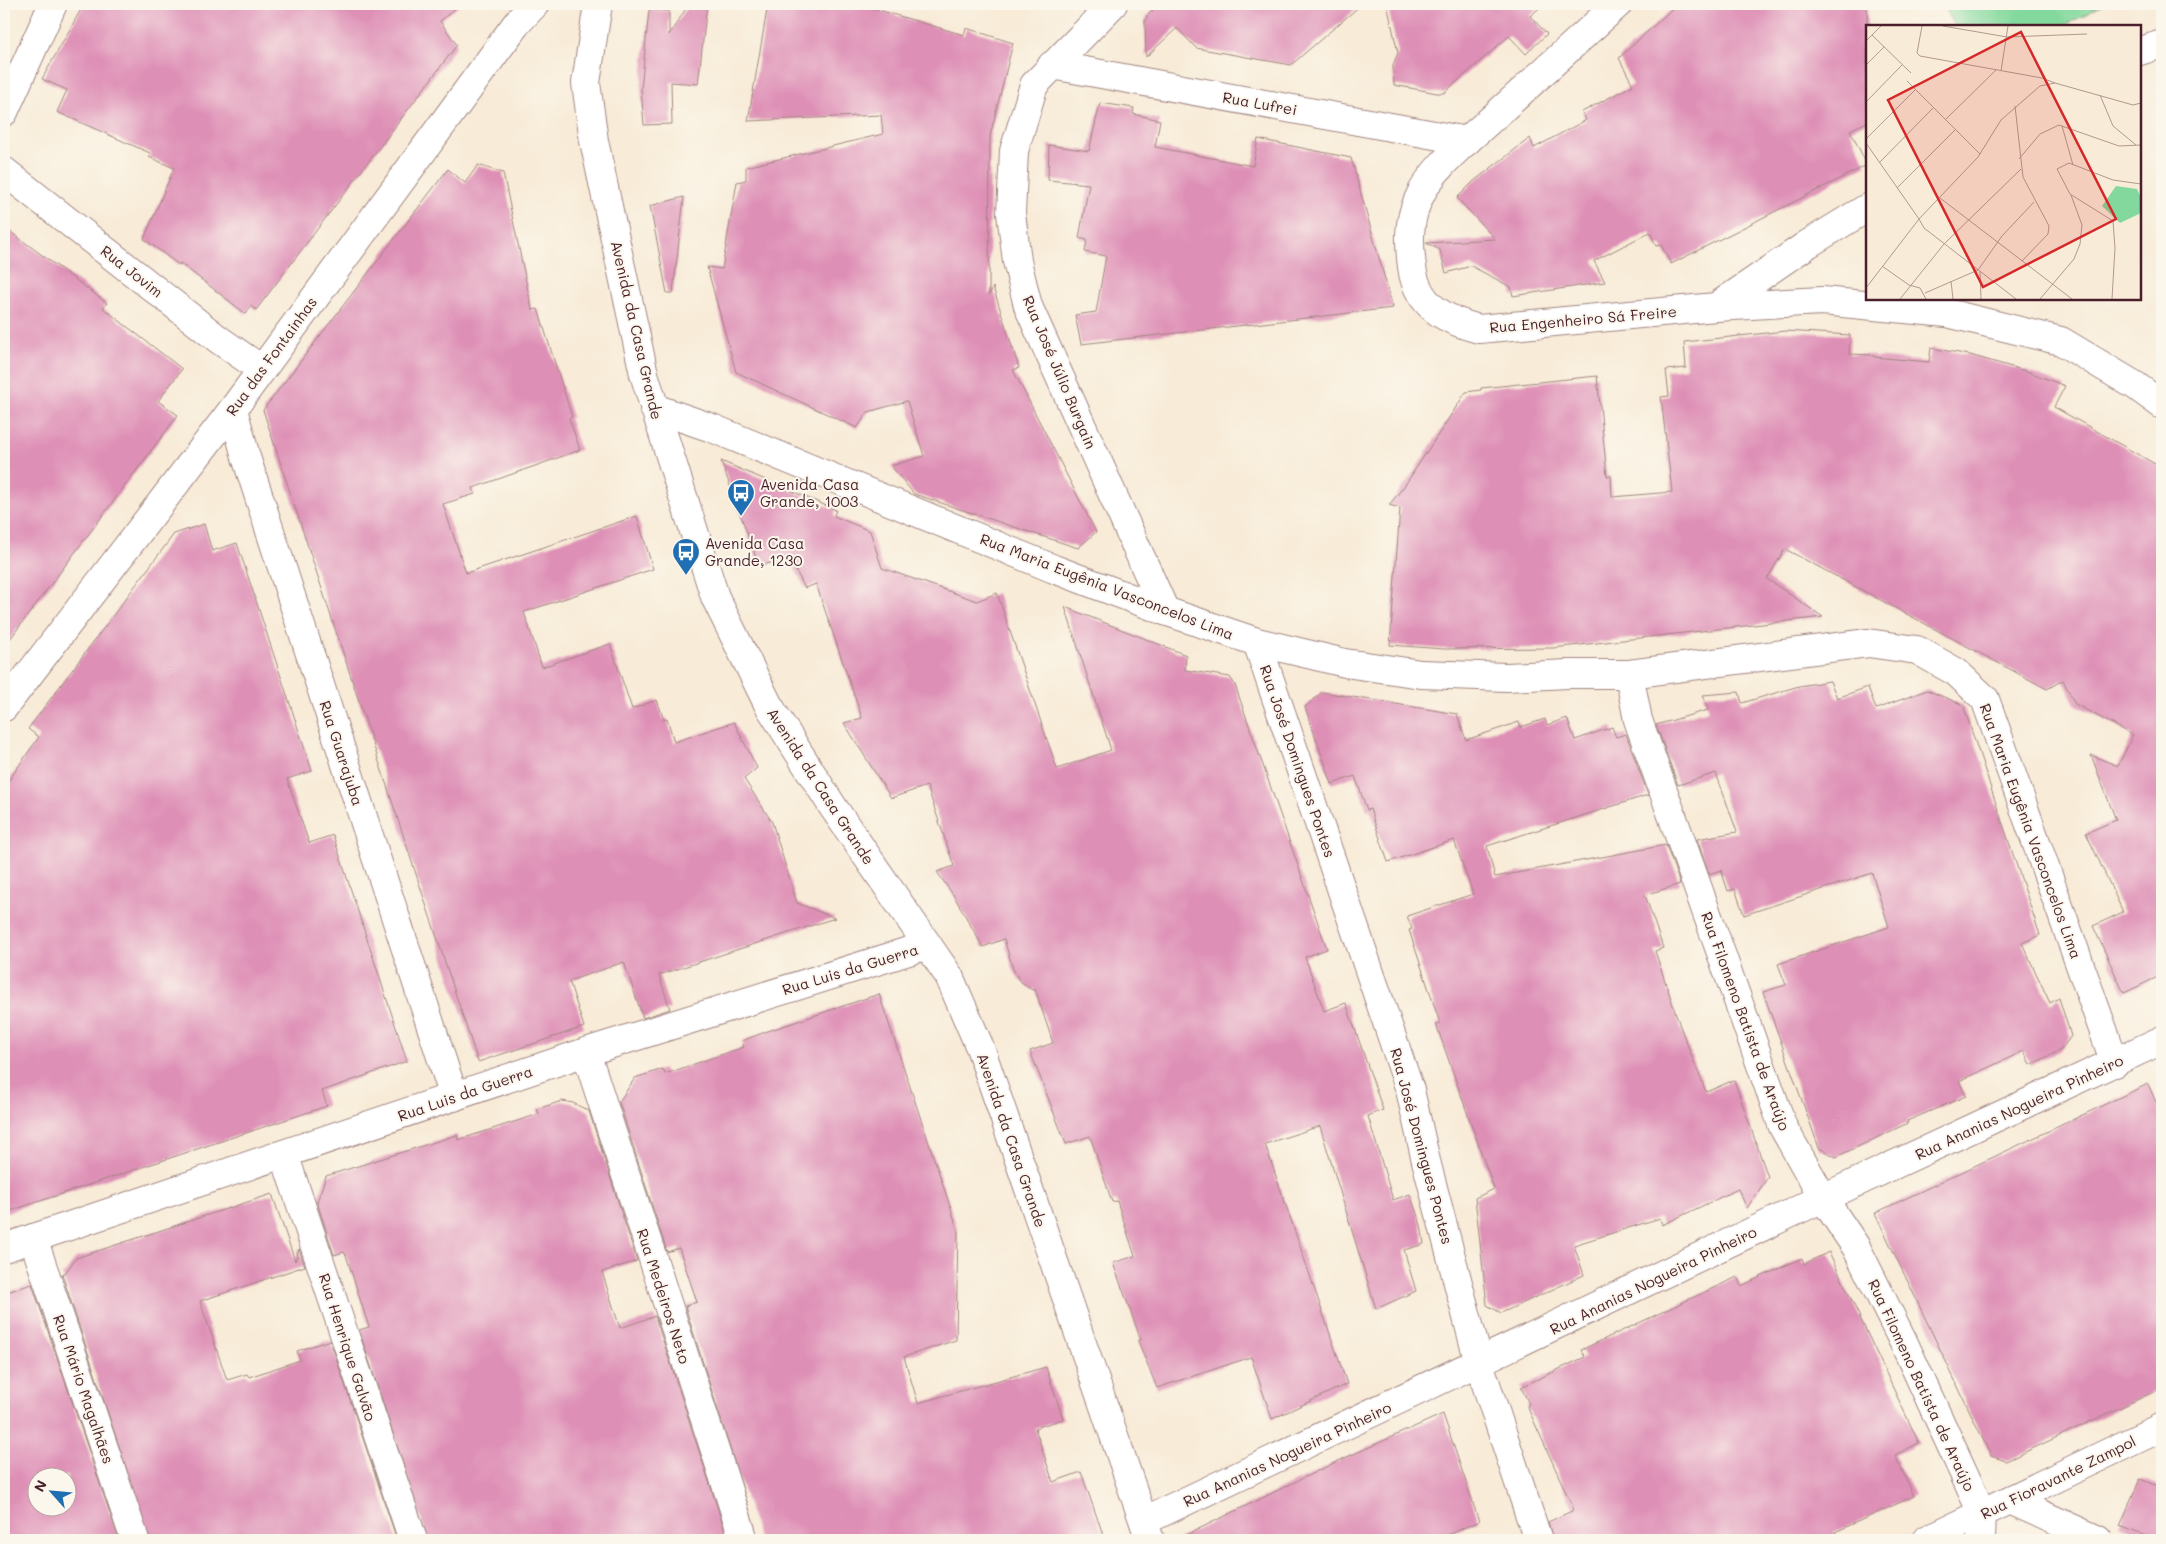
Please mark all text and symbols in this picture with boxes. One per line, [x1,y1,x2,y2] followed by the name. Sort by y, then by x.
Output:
[1866,25,2141,300] inset map
[1221,87,1299,119] street label: Rua Lufrei
[607,239,667,421] street label: Avenida da Casa Grande
[97,240,167,302] street label: Rua Jovim
[221,292,321,420] street label: Rua das Fontainhas
[1019,292,1101,452] street label: Rua José Júlio Burgain
[1489,301,1677,337] street label: Rua Engenheiro Sá Freire
[760,474,859,511] place label: Avenida Casa Grande, 1003
[726,478,756,517] bus stop icon: Avenida Casa Grande, 1003
[977,528,1237,644] street label: Rua Maria Eugênia Vasconcelos Lima
[705,533,804,570] place label: Avenida Casa Grande, 1230
[671,537,701,576] bus stop icon: Avenida Casa Grande, 1230
[1256,662,1340,860] street label: Rua José Domingues Pontes
[316,698,368,808] street label: Rua Guarajuba
[1975,701,2087,961] street label: Rua Maria Eugênia Vasconcelos Lima
[763,704,879,868] street label: Avenida da Casa Grande
[1697,909,1795,1133] street label: Rua Filomeno Batista de Araújo
[779,939,921,999] street label: Rua Luis da Guerra
[1386,1046,1458,1246] street label: Rua José Domingues Pontes
[973,1050,1051,1230] street label: Avenida da Casa Grande
[1912,1050,2126,1164] street label: Rua Ananias Nogueira Pinheiro
[395,1061,535,1125] street label: Rua Luis da Guerra
[1546,1221,1760,1339] street label: Rua Ananias Nogueira Pinheiro
[633,1226,695,1366] street label: Rua Medeiros Neto
[315,1271,381,1423] street label: Rua Henrique Galvão
[1864,1276,1980,1494] street label: Rua Filomeno Batista de Araújo
[49,1312,119,1466] street label: Rua Mário Magalhães
[1180,1397,1394,1511] street label: Rua Ananias Nogueira Pinheiro
[1977,1431,2139,1523] street label: Rua Fioravante Zampol
[28,1466,78,1516] north arrow
[29,1477,51,1495] text: N

